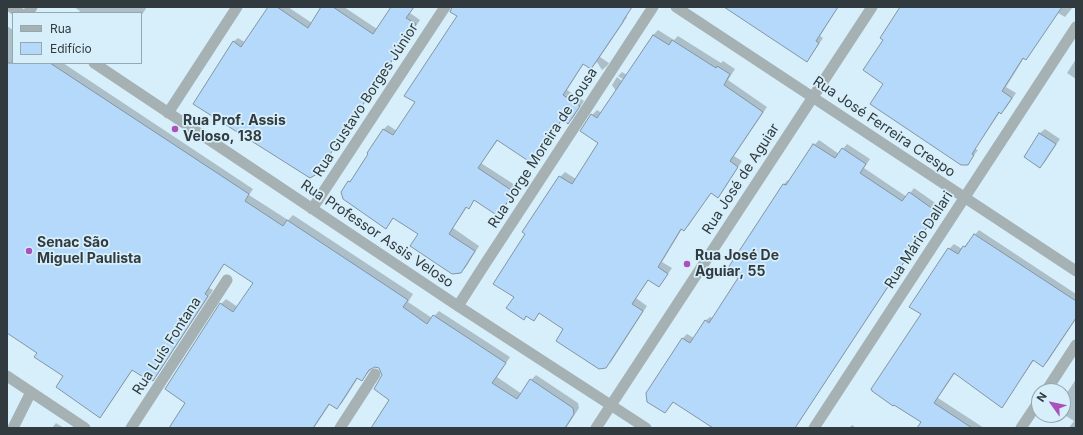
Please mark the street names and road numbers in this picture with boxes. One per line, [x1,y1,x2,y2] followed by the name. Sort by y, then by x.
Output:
[310,20,422,180] street label: Rua Gustavo Borges Júnior
[485,65,601,231] street label: Rua Jorge Moreira de Sousa
[810,73,958,181] street label: Rua José Ferreira Crespo
[699,120,783,238] street label: Rua José de Aguiar
[297,177,457,291] street label: Rua Professor Assis Veloso
[881,188,957,292] street label: Rua Mário Dallari
[129,294,205,398] street label: Rua Luís Fontana

